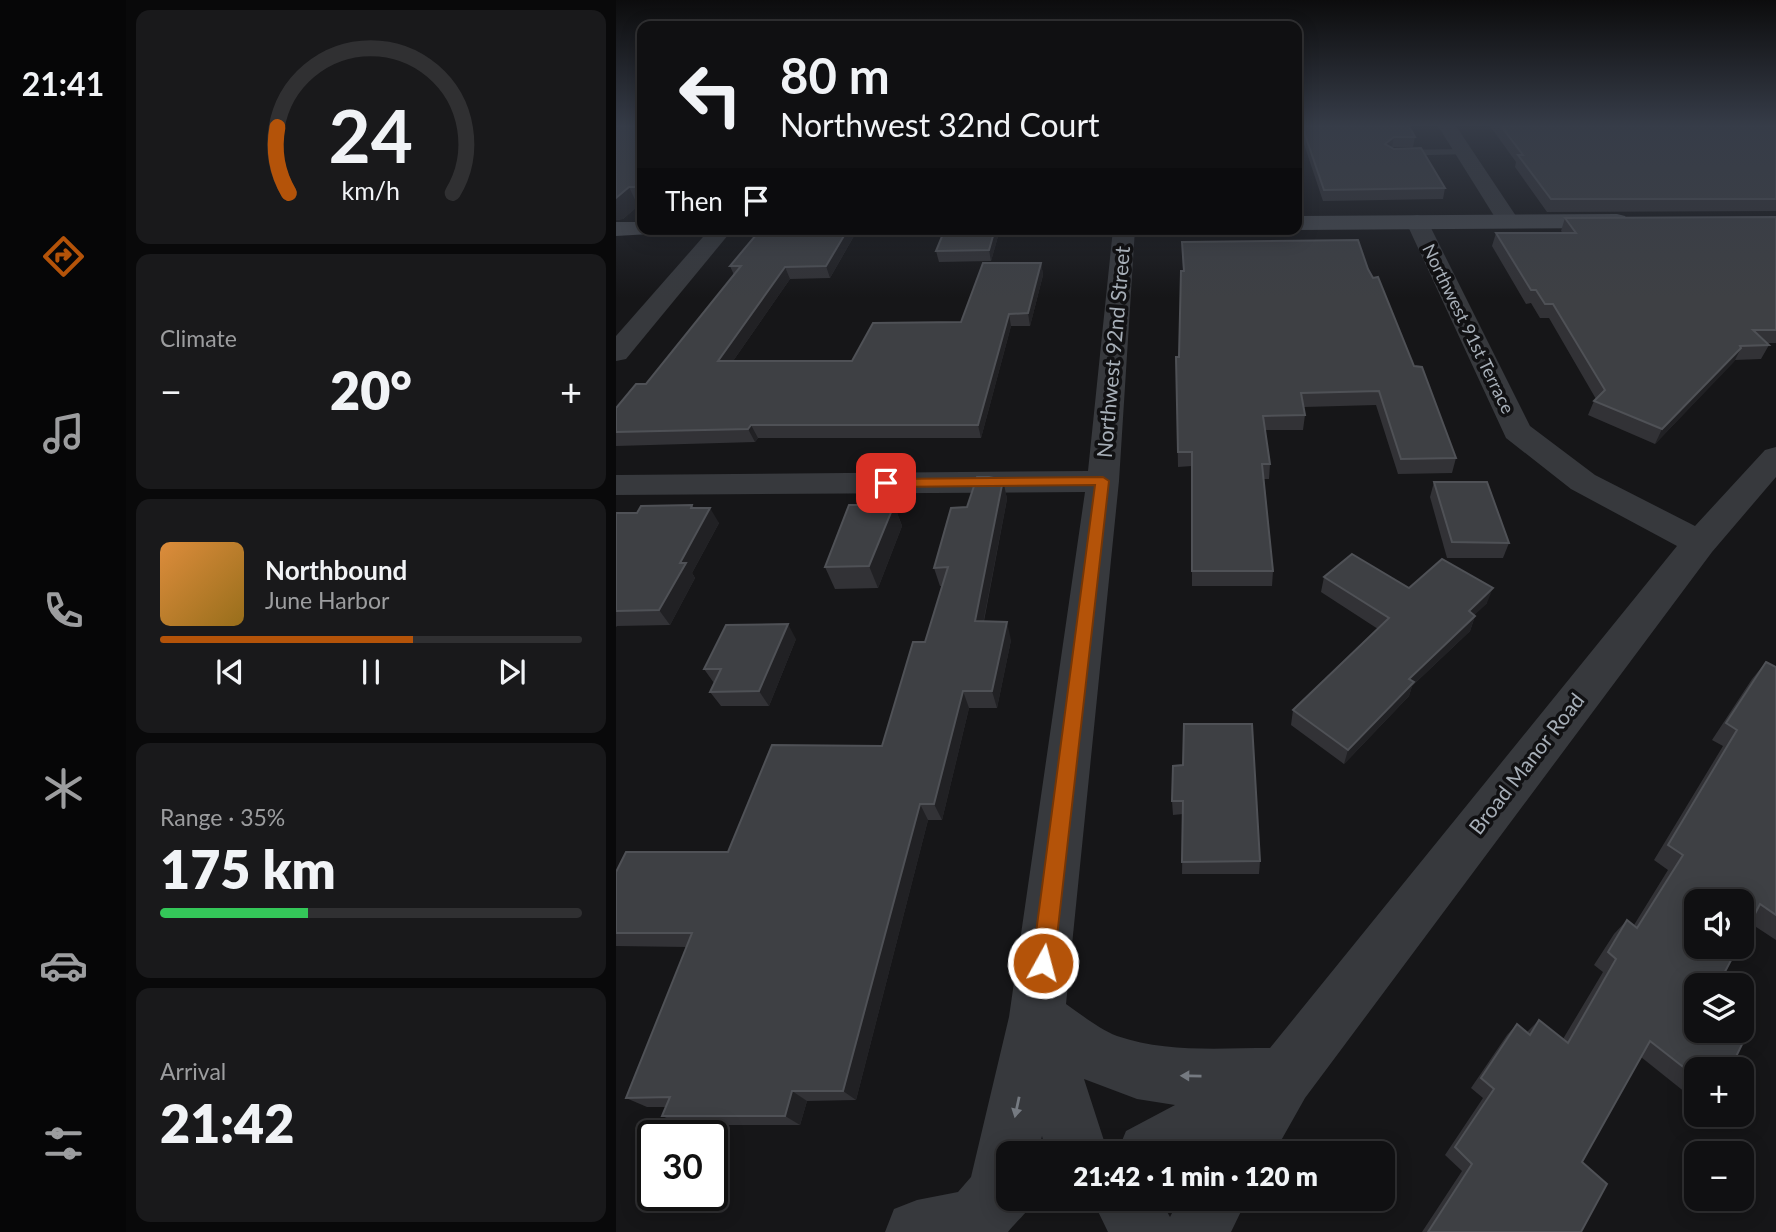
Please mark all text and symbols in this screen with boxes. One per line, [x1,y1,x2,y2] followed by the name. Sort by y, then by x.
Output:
[780,46,890,104] text: 80 m
[665,49,756,140] icon: left
[22,64,104,103] text: 21:41
[329,92,413,180] text: 24
[780,105,1100,144] text: Northwest 32nd Court
[342,175,400,205] text: km/h
[737,182,775,220] icon: arrive
[665,185,723,217] text: Then
[39,232,88,281] icon: directions
[1418,240,1520,417] street label: Northwest 91st Terrace
[1091,245,1134,459] street label: Northwest 92nd Street
[160,324,237,352] text: Climate
[330,359,412,421] text: 20°
[160,368,182,414] text: −
[560,368,582,414] text: +
[39,409,88,458] icon: music
[856,453,916,513] pin
[867,464,905,502] icon: arrive
[265,554,407,586] text: Northbound
[39,586,88,635] icon: phone
[265,586,389,614] text: June Harbor
[211,653,249,691] icon: previous
[352,653,390,691] icon: pause
[493,653,531,691] icon: next
[1463,687,1589,839] street label: Broad Manor Road
[39,764,88,813] icon: climate
[160,803,285,831] text: Range · 35%
[160,838,336,900] text: 175 km
[1684,889,1754,1211] map controls
[1684,889,1754,959] button: sound
[1006,926,1080,1000] position arrow
[39,941,88,990] icon: car
[1684,973,1754,1043] button: layers
[160,1057,226,1085] text: Arrival
[1684,1057,1754,1127] button: +
[1180,1070,1202,1082] one-way arrow
[160,1092,294,1154] text: 21:42
[1012,1096,1023,1118] one-way arrow
[39,1119,88,1168] icon: filters
[637,1120,728,1211] speed limit sign: 30
[1684,1141,1754,1211] button: −
[1073,1160,1318,1192] text: 21:42 · 1 min · 120 m

